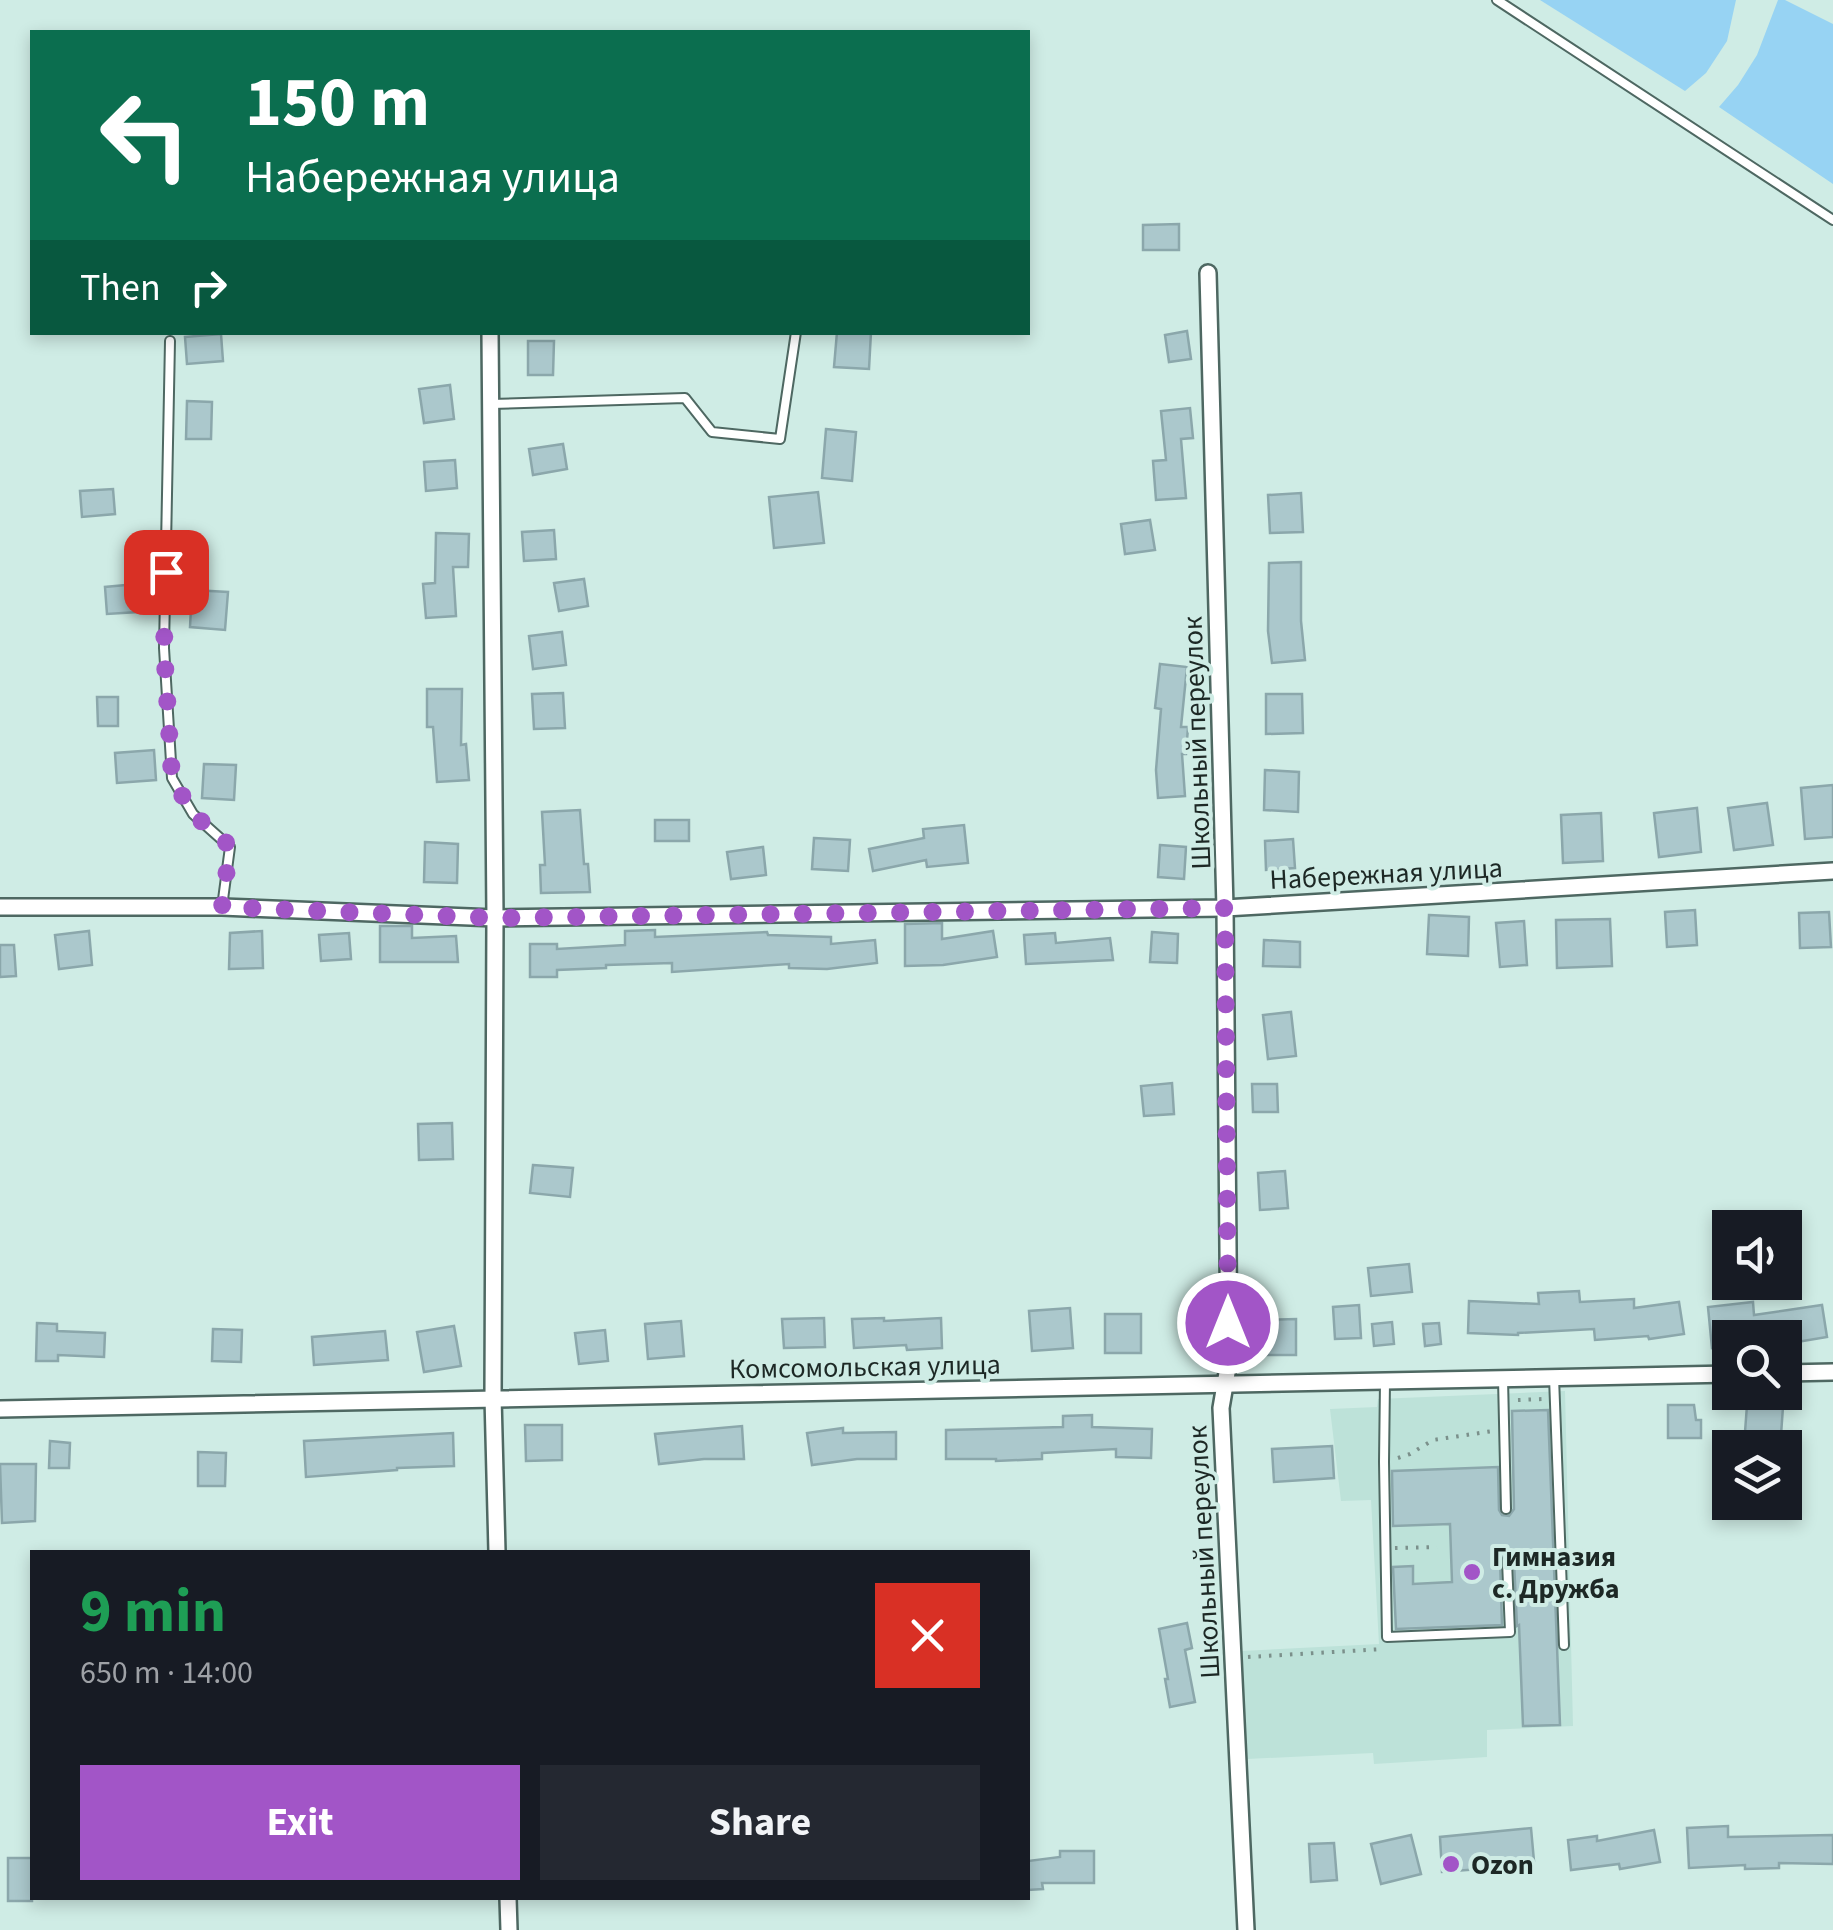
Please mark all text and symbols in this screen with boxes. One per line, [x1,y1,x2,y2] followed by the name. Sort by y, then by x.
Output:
[245,53,430,153] text: 150 m
[80,70,210,200] icon: left
[245,146,620,210] text: Набережная улица
[181,260,236,315] icon: right
[80,261,161,315] text: Then
[124,530,209,615] pin
[139,545,194,600] icon: arrive
[1173,615,1221,870] street label: Школьный переулок
[1268,848,1504,900] street label: Набережная улица
[1712,1210,1802,1520] map controls
[1712,1210,1802,1300] button: sound
[1176,1271,1280,1375] position arrow
[1712,1320,1802,1410] button: search
[729,1345,1001,1389] street label: Комсомольская улица
[1177,1424,1231,1680] street label: Школьный переулок
[1712,1430,1802,1520] button: layers
[1492,1537,1619,1609] place label: Гимназия с. Дружба
[1461,1561,1483,1583] marker: Гимназия с. Дружба
[80,1570,226,1655] text: 9 min
[875,1583,980,1688] button: close
[80,1650,253,1696] text: 650 m · 14:00
[80,1765,520,1880] button: Exit
[540,1765,980,1880] button: Share
[1471,1845,1534,1885] place label: Ozon
[1440,1853,1462,1875] marker: Ozon

